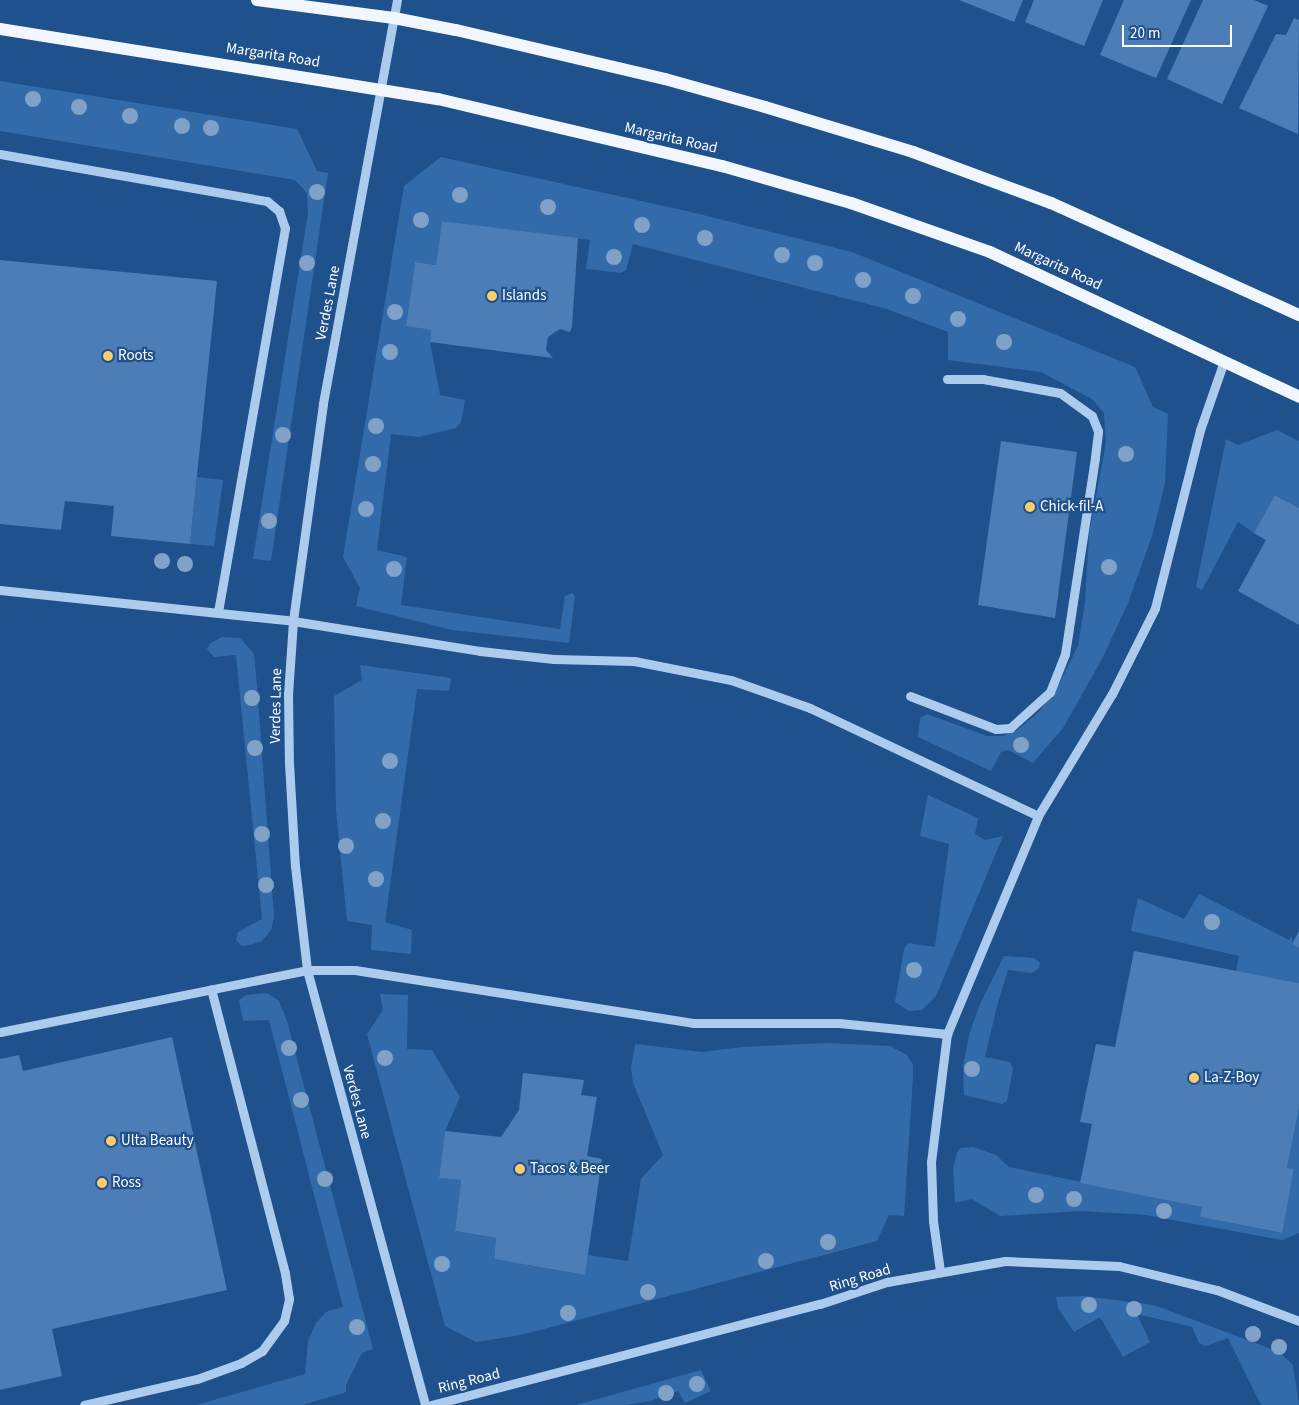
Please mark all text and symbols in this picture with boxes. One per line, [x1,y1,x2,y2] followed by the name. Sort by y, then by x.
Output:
[1124,15,1234,47] scale bar
[1130,23,1160,44] text: 20 m
[225,39,321,71] street label: Margarita Road
[623,119,719,157] street label: Margarita Road
[1011,238,1105,294] street label: Margarita Road
[312,264,344,342] street label: Verdes Lane
[502,287,546,305] place label: Islands
[486,290,498,302] marker: Islands
[118,347,154,365] place label: Roots
[102,350,114,362] marker: Roots
[1040,498,1103,516] place label: Chick-fil-A
[1024,501,1036,513] marker: Chick-fil-A
[266,668,286,744] street label: Verdes Lane
[339,1063,375,1141] street label: Verdes Lane
[1204,1069,1259,1087] place label: La-Z-Boy
[1188,1072,1200,1084] marker: La-Z-Boy
[121,1132,194,1150] place label: Ulta Beauty
[105,1135,117,1147] marker: Ulta Beauty
[530,1160,609,1178] place label: Tacos & Beer
[514,1163,526,1175] marker: Tacos & Beer
[112,1174,141,1192] place label: Ross
[96,1177,108,1189] marker: Ross
[827,1260,893,1296] street label: Ring Road
[436,1365,502,1397] street label: Ring Road

